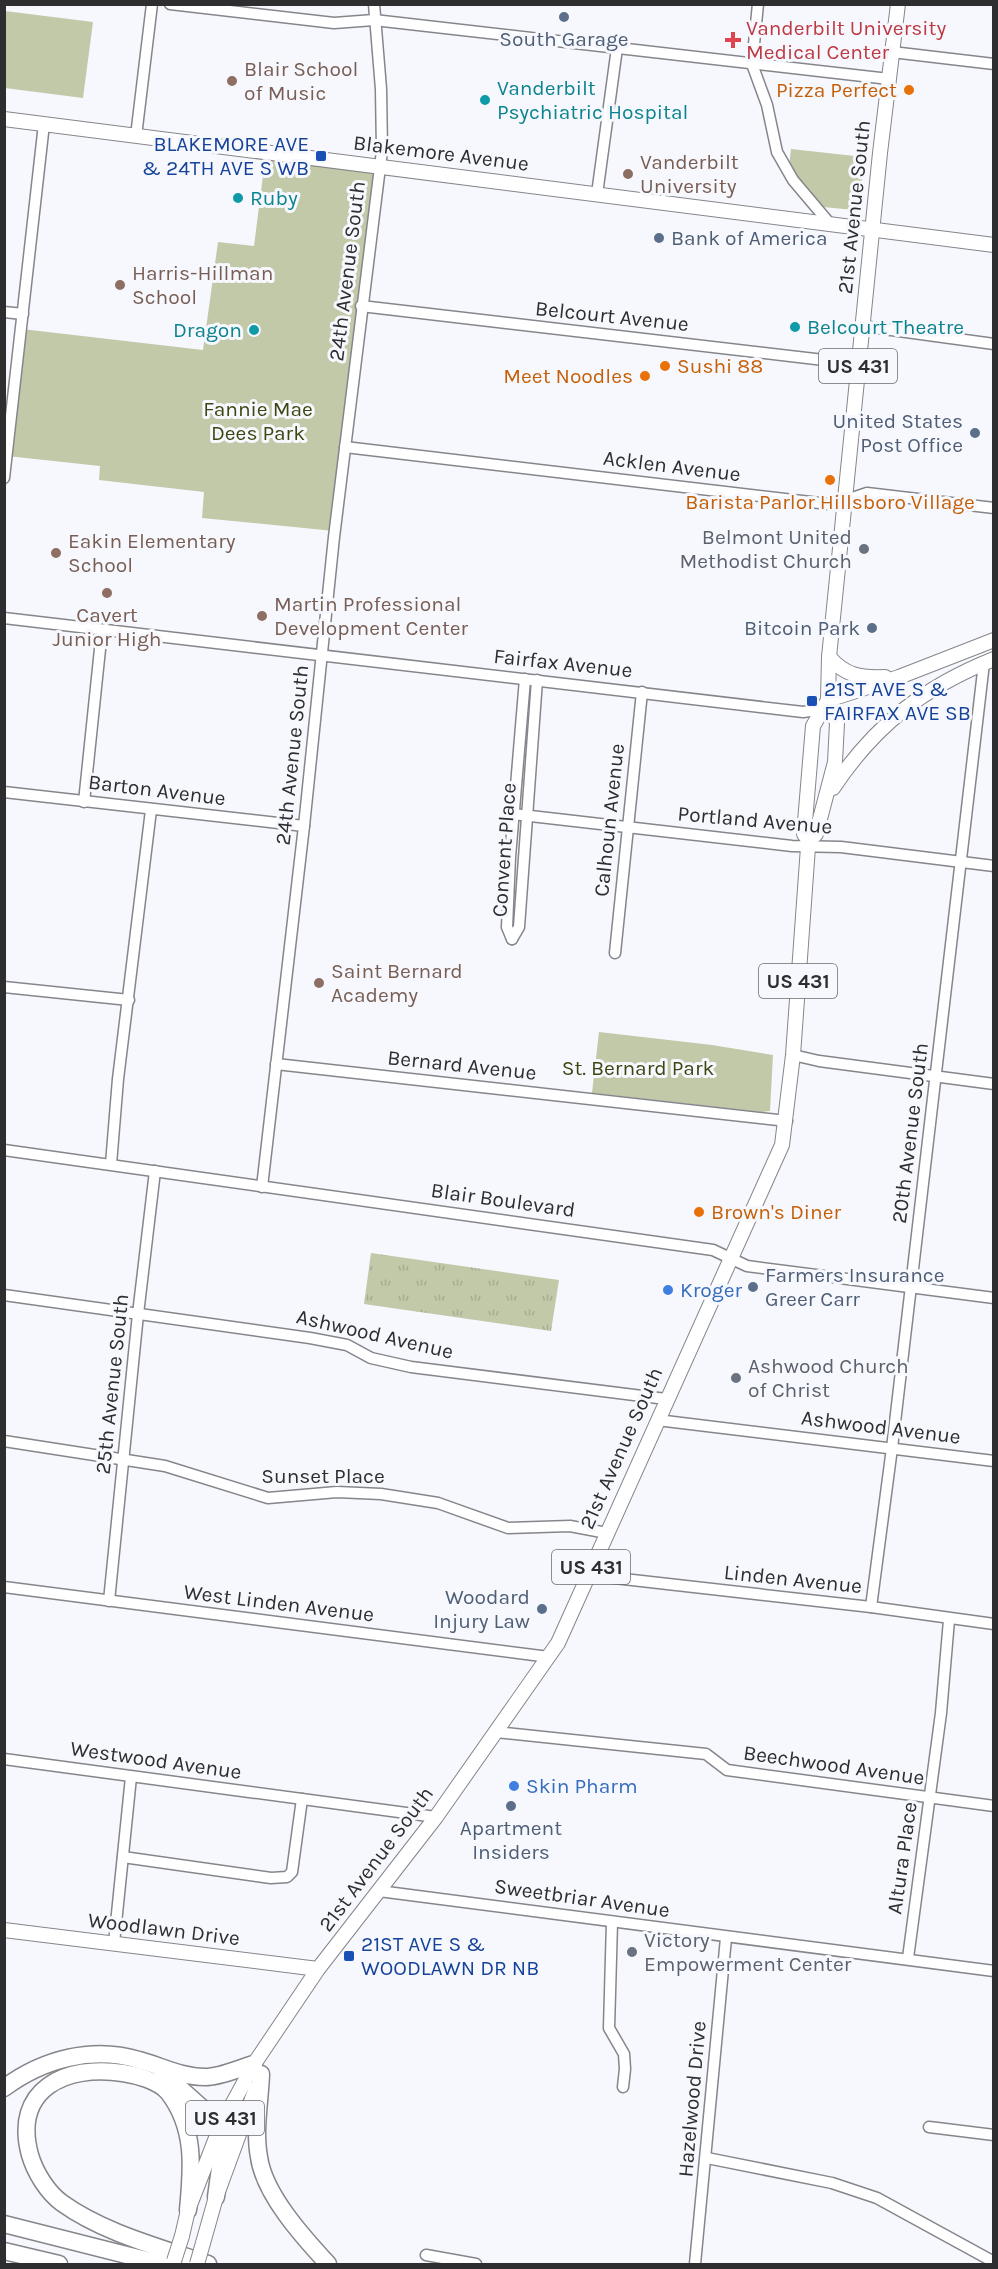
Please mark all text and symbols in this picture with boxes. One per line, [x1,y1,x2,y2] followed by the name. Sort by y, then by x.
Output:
[557,10,571,24] marker: South Garage
[746,16,946,64] place label: Vanderbilt University Medical Center
[499,27,629,51] place label: South Garage
[724,31,742,49] marker: Vanderbilt University Medical Center
[244,57,358,105] place label: Blair School of Music
[225,74,239,88] marker: Blair School of Music
[497,76,688,124] place label: Vanderbilt Psychiatric Hospital
[776,78,897,102] place label: Pizza Perfect
[902,83,916,97] marker: Pizza Perfect
[478,93,492,107] marker: Vanderbilt Psychiatric Hospital
[833,119,875,295] street label: 21st Avenue South
[352,130,530,176] street label: Blakemore Avenue
[142,132,309,180] place label: BLAKEMORE AVE & 24TH AVE S WB
[314,149,328,163] marker: BLAKEMORE AVE & 24TH AVE S WB
[640,150,739,198] place label: Vanderbilt University
[621,167,635,181] marker: Vanderbilt University
[324,180,370,362] street label: 24th Avenue South
[250,186,298,210] place label: Ruby
[231,191,245,205] marker: Ruby
[671,226,828,250] place label: Bank of America
[652,231,666,245] marker: Bank of America
[132,261,273,309] place label: Harris-Hillman School
[113,278,127,292] marker: Harris-Hillman School
[534,296,690,336] street label: Belcourt Avenue
[807,315,964,339] place label: Belcourt Theatre
[173,318,242,342] place label: Dragon
[788,320,802,334] marker: Belcourt Theatre
[247,323,261,337] marker: Dragon
[819,349,897,383] road number: US 431
[677,354,763,378] place label: Sushi 88
[658,359,672,373] marker: Sushi 88
[503,364,633,388] place label: Meet Noodles
[638,369,652,383] marker: Meet Noodles
[203,397,313,445] park label: Fannie Mae Dees Park
[832,409,963,457] place label: United States Post Office
[968,426,982,440] marker: United States Post Office
[602,446,742,486] street label: Acklen Avenue
[823,473,837,487] marker: Barista Parlor Hillsboro Village
[685,490,975,514] place label: Barista Parlor Hillsboro Village
[679,525,852,573] place label: Belmont United Methodist Church
[68,529,236,577] place label: Eakin Elementary School
[857,542,871,556] marker: Belmont United Methodist Church
[49,546,63,560] marker: Eakin Elementary School
[100,586,114,600] marker: Cavert Junior High
[274,592,469,640] place label: Martin Professional Development Center
[52,603,162,651] place label: Cavert Junior High
[255,609,269,623] marker: Martin Professional Development Center
[744,616,860,640] place label: Bitcoin Park
[865,621,879,635] marker: Bitcoin Park
[492,644,634,682] street label: Fairfax Avenue
[271,664,313,846] street label: 24th Avenue South
[824,677,971,725] place label: 21ST AVE S & FAIRFAX AVE SB
[805,694,819,708] marker: 21ST AVE S & FAIRFAX AVE SB
[589,742,629,898] street label: Calhoun Avenue
[87,770,227,810] street label: Barton Avenue
[487,782,521,918] street label: Convent Place
[677,801,833,839] street label: Portland Avenue
[331,959,463,1007] place label: Saint Bernard Academy
[759,964,837,998] road number: US 431
[312,976,326,990] marker: Saint Bernard Academy
[887,1041,933,1225] street label: 20th Avenue South
[386,1045,538,1085] street label: Bernard Avenue
[562,1056,714,1080] park label: St. Bernard Park
[429,1178,577,1222] street label: Blair Boulevard
[711,1200,841,1224] place label: Brown's Diner
[692,1205,706,1219] marker: Brown's Diner
[765,1263,944,1311] place label: Farmers Insurance Greer Carr
[680,1278,742,1302] place label: Kroger
[746,1280,760,1294] marker: Farmers Insurance Greer Carr
[661,1283,675,1297] marker: Kroger
[91,1293,133,1475] street label: 25th Avenue South
[294,1304,456,1364] street label: Ashwood Avenue
[748,1354,909,1402] place label: Ashwood Church of Christ
[575,1363,667,1533] street label: 21st Avenue South
[729,1371,743,1385] marker: Ashwood Church of Christ
[800,1405,962,1449] street label: Ashwood Avenue
[261,1464,385,1488] street label: Sunset Place
[552,1550,630,1584] road number: US 431
[723,1560,863,1598] street label: Linden Avenue
[182,1579,376,1627] street label: West Linden Avenue
[433,1585,530,1633] place label: Woodard Injury Law
[535,1602,549,1616] marker: Woodard Injury Law
[69,1736,243,1784] street label: Westwood Avenue
[742,1740,926,1790] street label: Beechwood Avenue
[526,1774,638,1798] place label: Skin Pharm
[507,1779,521,1793] marker: Skin Pharm
[314,1782,438,1936] street label: 21st Avenue South
[504,1799,518,1813] marker: Apartment Insiders
[882,1800,922,1916] street label: Altura Place
[460,1816,562,1864] place label: Apartment Insiders
[493,1874,671,1922] street label: Sweetbriar Avenue
[87,1908,241,1950] street label: Woodlawn Drive
[644,1928,852,1976] place label: Victory Empowerment Center
[361,1932,539,1980] place label: 21ST AVE S & WOODLAWN DR NB
[625,1945,639,1959] marker: Victory Empowerment Center
[342,1949,356,1963] marker: 21ST AVE S & WOODLAWN DR NB
[673,2020,711,2178] street label: Hazelwood Drive
[186,2101,264,2135] road number: US 431

